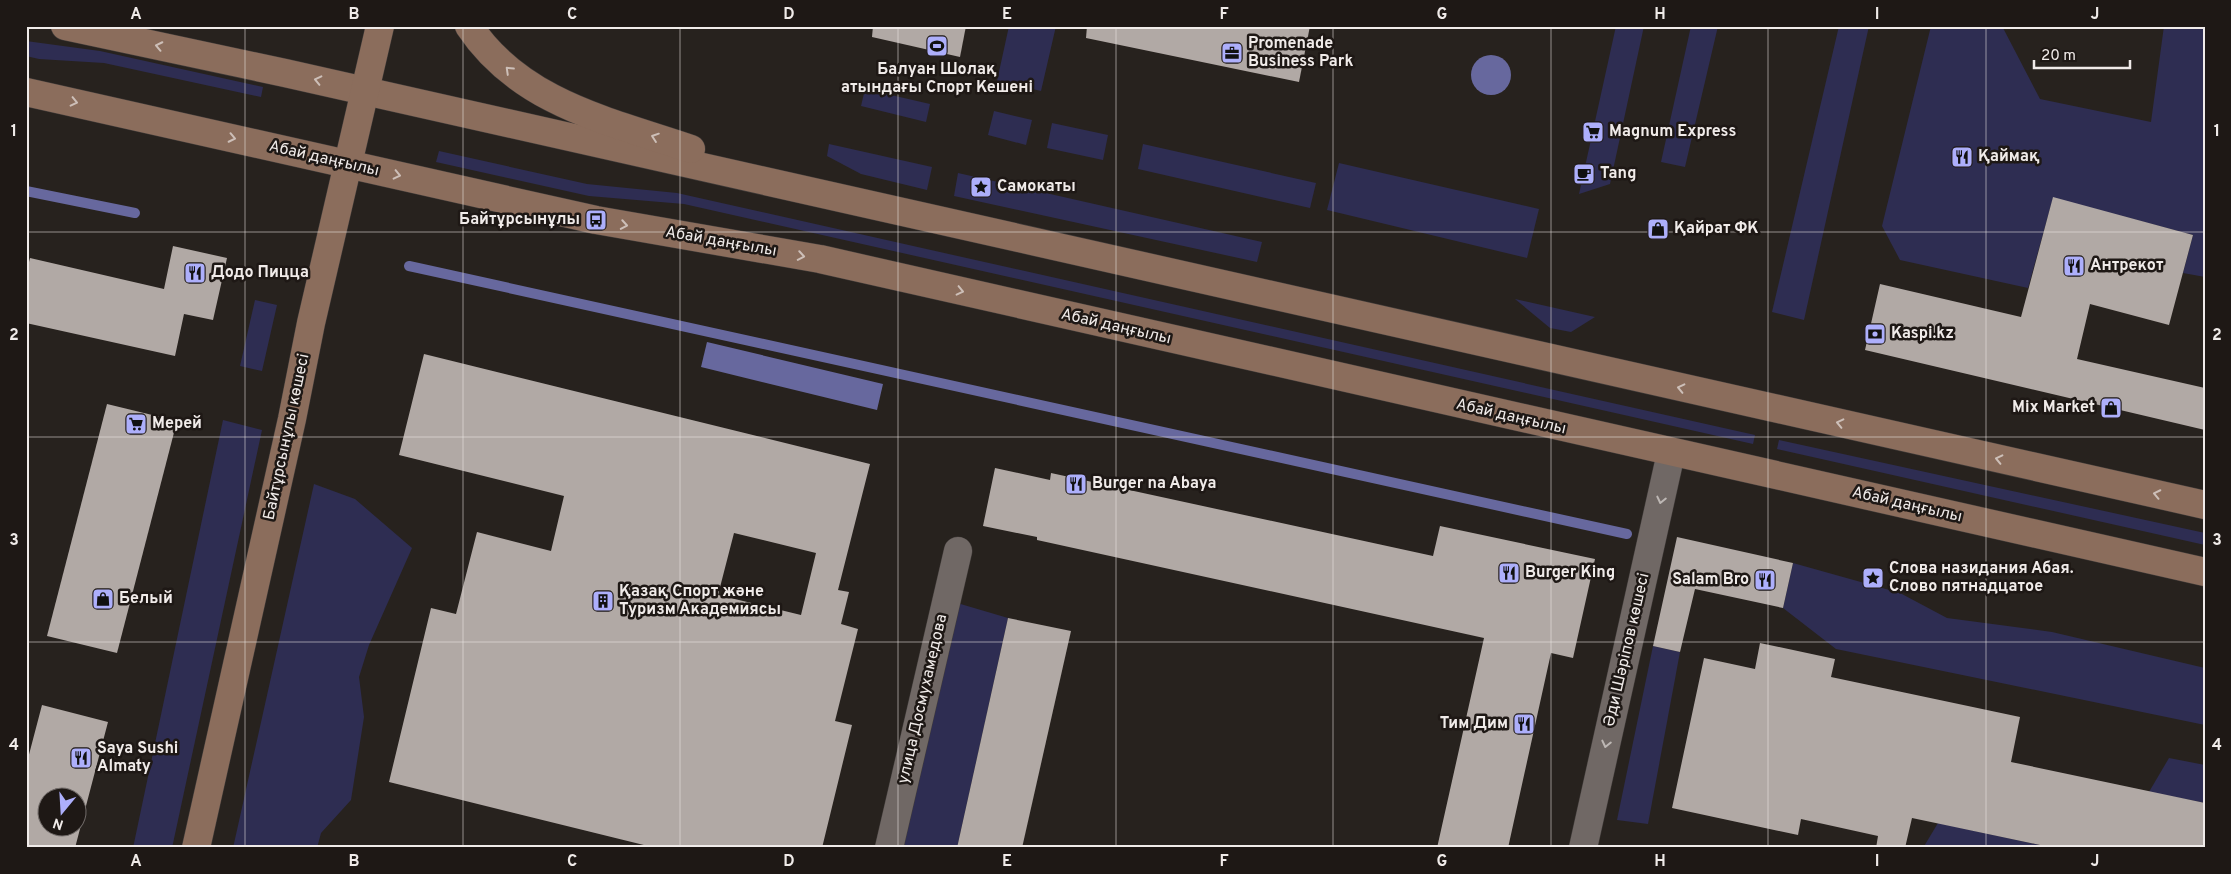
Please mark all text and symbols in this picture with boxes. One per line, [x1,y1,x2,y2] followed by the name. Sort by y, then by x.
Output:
[130,5,142,25] text: A
[348,5,360,25] text: B
[567,5,577,25] text: C
[783,5,795,25] text: D
[1002,5,1012,25] text: E
[1219,5,1229,25] text: F
[1437,5,1447,25] text: G
[1654,5,1666,25] text: H
[1875,5,1879,25] text: I
[2091,5,2099,25] text: J
[925,34,949,58] sports icon: Балуан Шолақ атындағы Спорт Кешені
[1248,34,1353,72] place label: Promenade Business Park
[2034,38,2130,70] scale bar
[155,41,164,52] one-way arrow
[1220,41,1244,65] office icon: Promenade Business Park
[2041,47,2076,66] text: 20 m
[841,60,1033,98] place label: Балуан Шолақ атындағы Спорт Кешені
[505,67,514,76] one-way arrow
[313,75,322,86] one-way arrow
[69,96,78,107] one-way arrow
[1581,120,1605,144] supermarket icon: Magnum Express
[11,122,17,142] text: 1
[1609,122,1736,142] place label: Magnum Express
[2214,122,2220,142] text: 1
[228,132,237,143] one-way arrow
[652,132,660,142] one-way arrow
[267,137,381,181] street label: Абай даңғылы
[1950,145,1974,169] restaurant icon: Қаймақ
[1978,147,2040,167] place label: Қаймақ
[1572,162,1596,186] cafe icon: Tang
[1600,164,1636,184] place label: Tang
[392,169,401,180] one-way arrow
[969,175,993,199] place icon: Самокаты
[997,177,1076,197] place label: Самокаты
[584,208,608,232] bus stop icon: Байтұрсынұлы
[459,210,580,230] place label: Байтұрсынұлы
[1646,217,1670,241] shop icon: Қайрат ФК
[619,219,628,229] one-way arrow
[1674,219,1759,239] place label: Қайрат ФК
[664,222,778,262] street label: Абай даңғылы
[797,251,805,261] one-way arrow
[2062,254,2086,278] restaurant icon: Антрекот
[2090,256,2164,276] place label: Антрекот
[183,261,207,285] restaurant icon: Додо Пицца
[211,263,309,283] place label: Додо Пицца
[955,285,964,296] one-way arrow
[1059,305,1173,349] street label: Абай даңғылы
[1863,322,1887,346] bank icon: Kaspi.kz
[1891,324,1954,344] place label: Kaspi.kz
[9,326,19,346] text: 2
[2212,326,2222,346] text: 2
[260,352,314,522] street label: Байтұрсынұлы көшесі
[1677,383,1686,394] one-way arrow
[1454,395,1568,439] street label: Абай даңғылы
[2099,396,2123,420] shop icon: Mix Market
[2012,398,2095,418] place label: Mix Market
[124,412,148,436] supermarket icon: Мерей
[152,414,202,434] place label: Мерей
[1835,418,1844,429] one-way arrow
[1994,454,2003,465] one-way arrow
[1064,472,1088,496] restaurant icon: Burger na Abaya
[1092,474,1216,494] place label: Burger na Abaya
[1850,483,1964,527] street label: Абай даңғылы
[2153,489,2162,500] one-way arrow
[1656,496,1667,505] one-way arrow
[9,531,19,551] text: 3
[2212,531,2222,551] text: 3
[1889,559,2074,597] place label: Слова назидания Абая. Слово пятнадцатое
[1497,561,1521,585] restaurant icon: Burger King
[1525,563,1615,583] place label: Burger King
[1861,566,1885,590] place icon: Слова назидания Абая. Слово пятнадцатое
[1753,568,1777,592] restaurant icon: Salam Bro
[1672,570,1749,590] place label: Salam Bro
[1600,571,1654,729] street label: Әди Шәріпов көшесі
[619,582,781,620] place label: Қазақ Спорт және Туризм Академиясы
[91,587,115,611] shop icon: Белый
[119,589,173,609] place label: Белый
[591,589,615,613] building icon: Қазақ Спорт және Туризм Академиясы
[894,612,952,786] street label: улица Досмухамедова
[1512,712,1536,736] restaurant icon: Тим Дим
[1440,714,1508,734] place label: Тим Дим
[9,736,19,756] text: 4
[2212,736,2222,756] text: 4
[97,739,178,777] place label: Saya Sushi Almaty
[1601,740,1612,749] one-way arrow
[69,746,93,770] restaurant icon: Saya Sushi Almaty
[38,786,88,836] north arrow
[51,813,66,833] text: N
[130,852,142,872] text: A
[348,852,360,872] text: B
[567,852,577,872] text: C
[783,852,795,872] text: D
[1002,852,1012,872] text: E
[1219,852,1229,872] text: F
[1437,852,1447,872] text: G
[1654,852,1666,872] text: H
[1875,852,1879,872] text: I
[2091,852,2099,872] text: J

